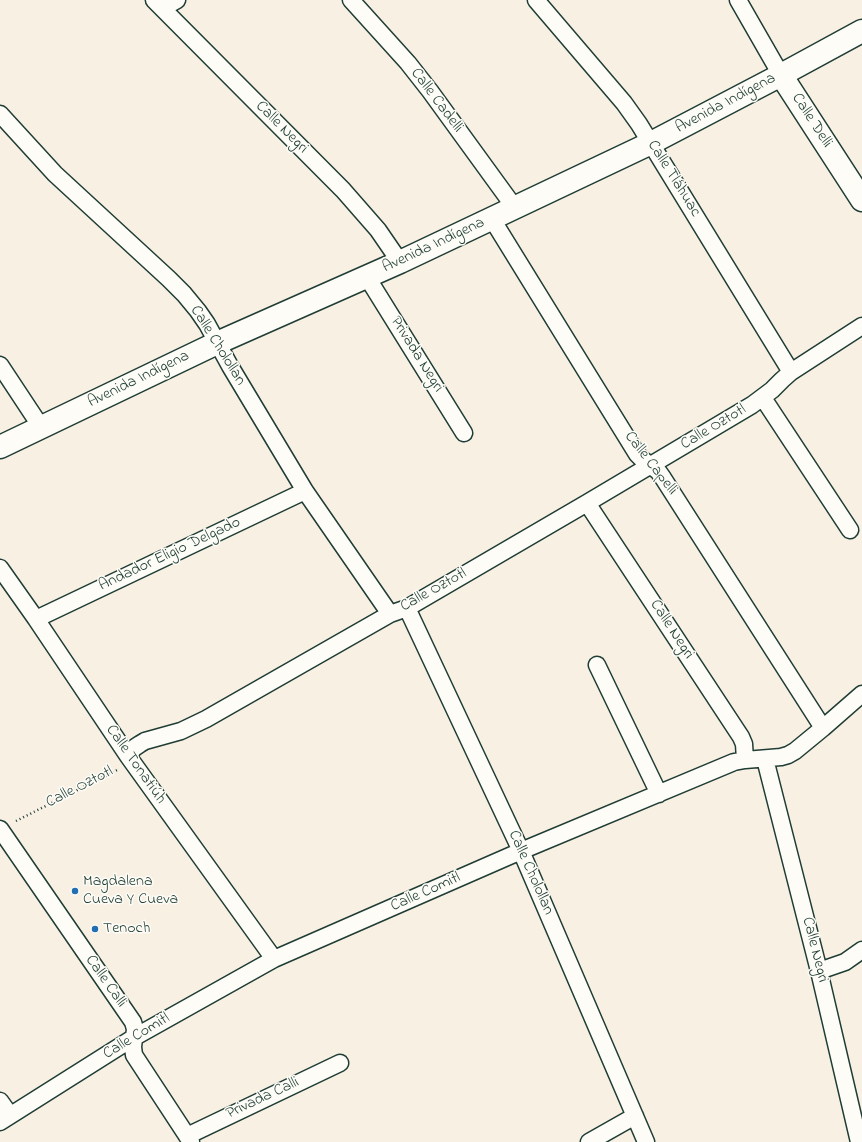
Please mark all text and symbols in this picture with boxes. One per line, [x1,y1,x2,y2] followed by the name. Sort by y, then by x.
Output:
[406,65,466,137] street label: Calle Cadelli
[673,70,779,138] street label: Avenida Indígena
[786,90,836,152] street label: Calle Delli
[251,98,311,158] street label: Calle Negri
[642,137,704,221] street label: Calle Tláhuac
[380,214,488,278] street label: Avenida Indígena
[185,302,249,390] street label: Calle Cholollan
[385,314,447,396] street label: Privada Negri
[85,347,193,413] street label: Avenida Indígena
[678,401,750,455] street label: Calle Oztotl
[619,428,681,500] street label: Calle Capelli
[96,514,244,596] street label: Andador Eligio Delgado
[397,565,471,617] street label: Calle Oztotl
[645,597,697,663] street label: Calle Negri
[101,722,169,808] street label: Calle Tonatiúh
[43,763,117,813] street label: Calle Oztotl
[503,828,557,918] street label: Calle Cholollan
[388,869,464,917] street label: Calle Comitl
[83,872,178,910] place label: Magdalena Cueva Y Cueva
[70,886,80,896] marker: Magdalena Cueva Y Cueva
[797,915,831,985] street label: Calle Negri
[103,919,150,939] place label: Tenoch
[90,924,100,934] marker: Tenoch
[80,952,130,1012] street label: Calle Calli
[100,1010,174,1064] street label: Calle Comitl
[223,1074,303,1124] street label: Privada Calli

